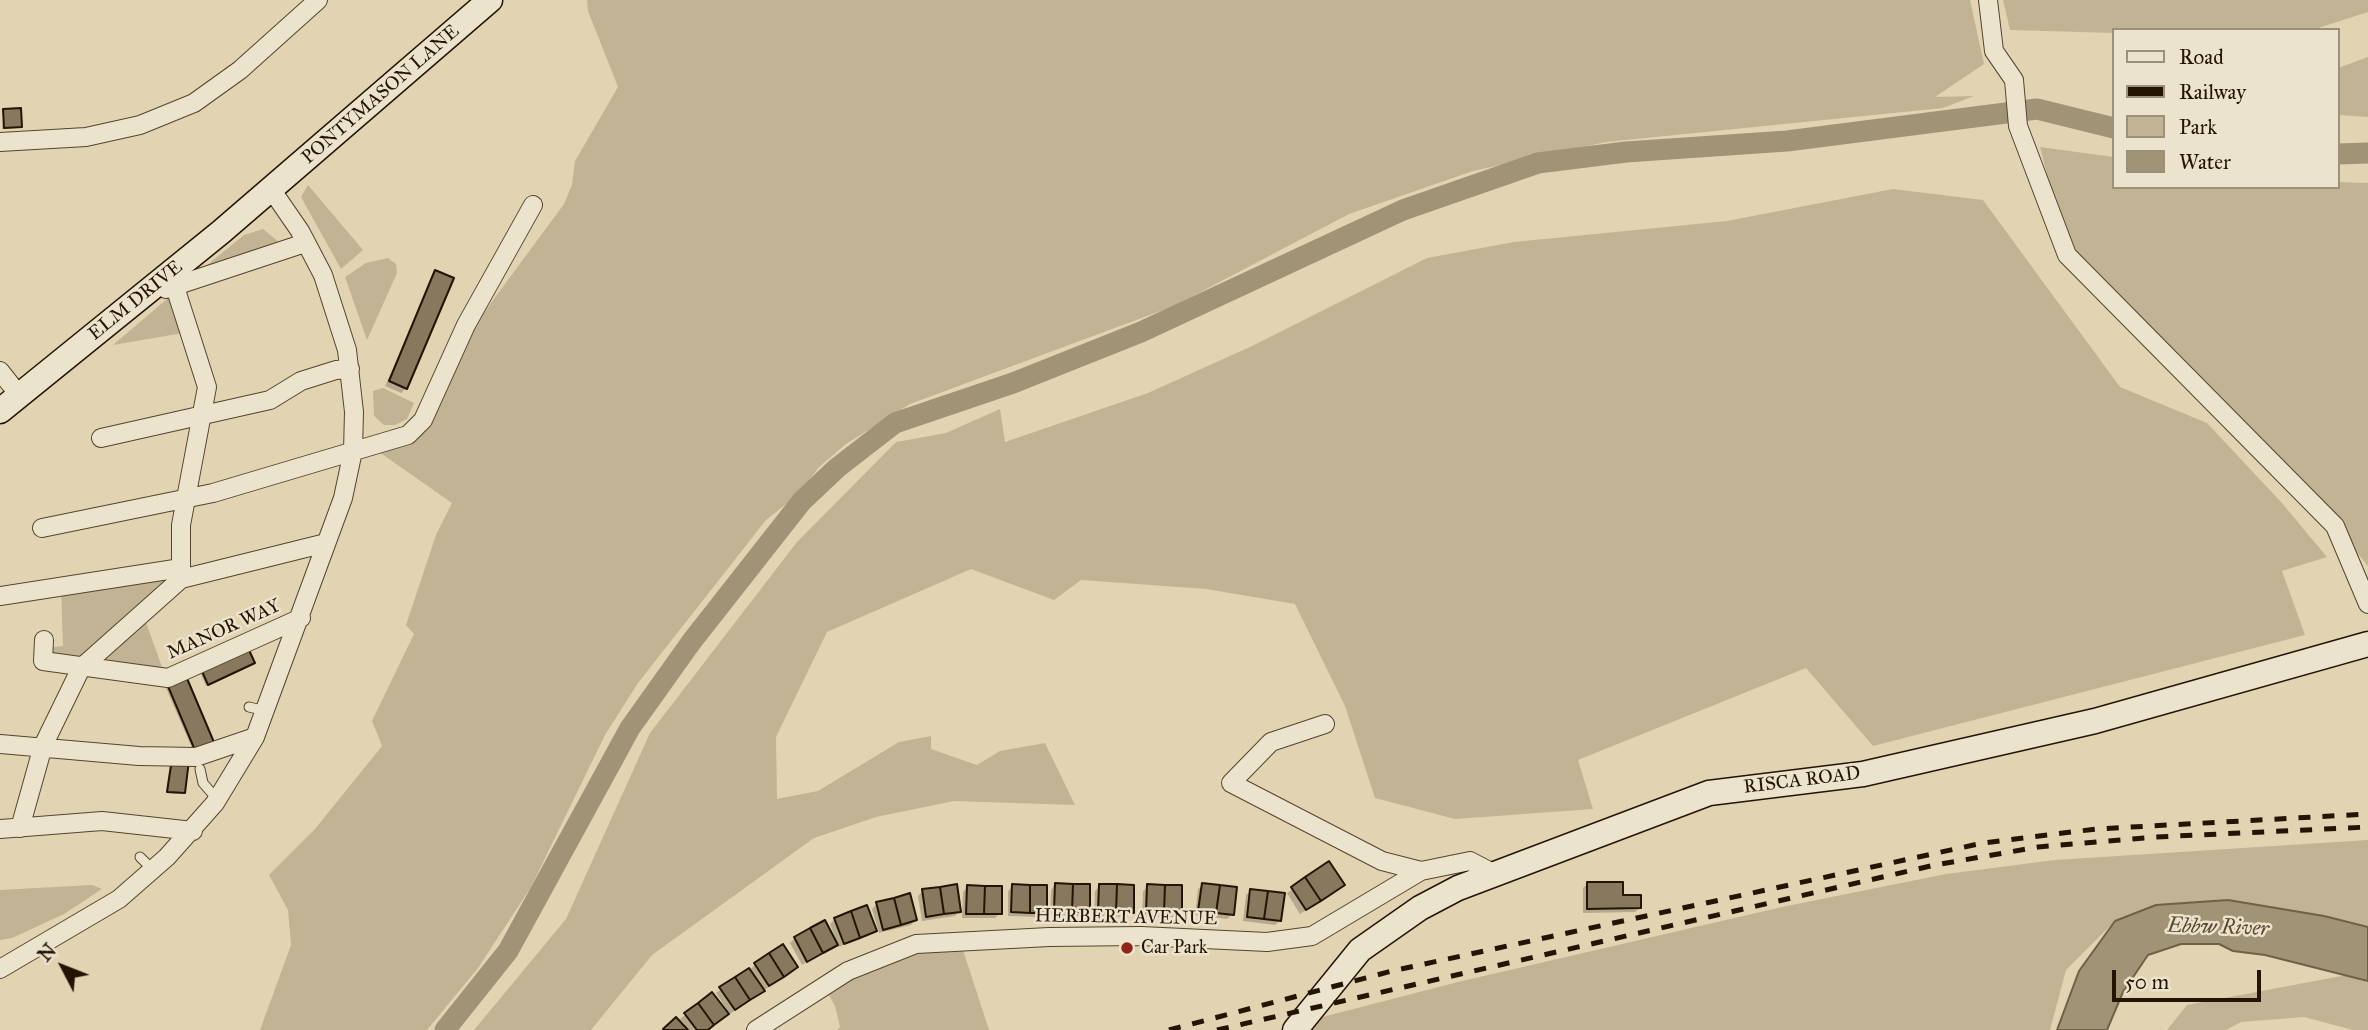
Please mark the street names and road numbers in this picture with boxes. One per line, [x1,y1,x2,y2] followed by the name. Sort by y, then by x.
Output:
[298,20,464,170] street label: PONTYMASON LANE
[84,256,188,346] street label: ELM DRIVE
[164,595,284,665] street label: MANOR WAY
[1742,763,1862,799] street label: RISCA ROAD
[1035,905,1217,931] street label: HERBERT AVENUE

